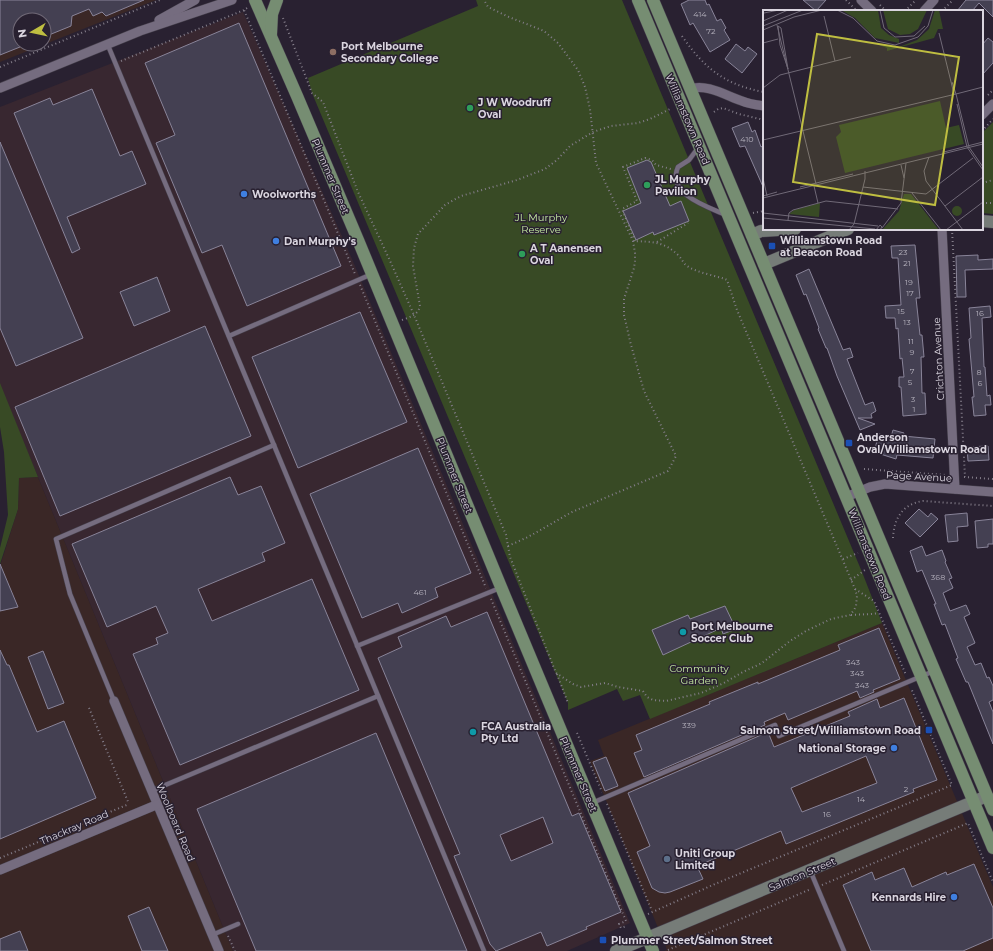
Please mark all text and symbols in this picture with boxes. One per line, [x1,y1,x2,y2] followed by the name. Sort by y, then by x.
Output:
[693,9,707,19] house number: 414
[763,10,983,230] inset map
[12,12,52,52] north arrow
[706,26,716,36] house number: 72
[15,28,30,39] text: N
[341,40,439,65] place label: Port Melbourne Secondary College
[328,47,338,57] marker: Port Melbourne Secondary College
[663,72,713,167] street label: Williamstown Road
[477,96,552,121] place label: J W Woodruff Oval
[465,103,475,113] marker: J W Woodruff Oval
[740,134,754,144] house number: 410
[309,137,352,216] street label: Plummer Street
[654,173,711,198] place label: JL Murphy Pavilion
[642,180,652,190] marker: JL Murphy Pavilion
[252,188,317,201] place label: Woolworths
[239,189,249,199] marker: Woolworths
[514,211,568,236] park label: JL Murphy Reserve
[780,234,882,259] place label: Williamstown Road at Beacon Road
[284,235,357,248] place label: Dan Murphy's
[271,236,281,246] marker: Dan Murphy's
[767,241,777,251] marker: Williamstown Road at Beacon Road
[529,242,602,267] place label: A T Aanensen Oval
[898,247,908,257] house number: 23
[517,249,527,259] marker: A T Aanensen Oval
[903,258,911,268] house number: 21
[905,277,913,287] house number: 19
[906,288,914,298] house number: 17
[897,306,905,316] house number: 15
[976,308,984,318] house number: 16
[903,317,911,327] house number: 13
[930,317,947,401] street label: Crichton Avenue
[908,336,914,346] house number: 11
[910,347,915,357] house number: 9
[910,366,915,376] house number: 7
[976,367,982,377] house number: 8
[908,377,913,387] house number: 5
[978,378,983,388] house number: 6
[911,394,916,404] house number: 3
[913,404,915,414] house number: 1
[856,431,987,456] place label: Anderson Oval/Williamstown Road
[433,435,476,515] street label: Plummer Street
[844,438,854,448] marker: Anderson Oval/Williamstown Road
[886,468,952,485] street label: Page Avenue
[845,507,894,602] street label: Williamstown Road
[931,572,945,582] house number: 368
[413,587,427,597] house number: 461
[691,620,773,645] place label: Port Melbourne Soccer Club
[678,627,688,637] marker: Port Melbourne Soccer Club
[846,657,861,667] house number: 343
[669,662,729,687] park label: Community Garden
[850,668,865,678] house number: 343
[855,680,870,690] house number: 343
[481,720,551,745] place label: FCA Australia Pty Ltd
[682,720,696,730] house number: 339
[740,724,921,737] place label: Salmon Street/Williamstown Road
[924,725,934,735] marker: Salmon Street/Williamstown Road
[468,727,478,737] marker: FCA Australia Pty Ltd
[557,735,600,814] street label: Plummer Street
[798,742,886,755] place label: National Storage
[889,743,899,753] marker: National Storage
[153,781,198,863] street label: Woolboard Road
[904,784,909,794] house number: 2
[857,794,866,804] house number: 14
[38,807,110,848] street label: Thackray Road
[823,809,831,819] house number: 16
[675,847,735,872] place label: Uniti Group Limited
[662,854,672,864] marker: Uniti Group Limited
[767,855,838,894] street label: Salmon Street
[872,891,946,904] place label: Kennards Hire
[949,892,959,902] marker: Kennards Hire
[611,934,773,947] place label: Plummer Street/Salmon Street
[598,935,608,945] marker: Plummer Street/Salmon Street

